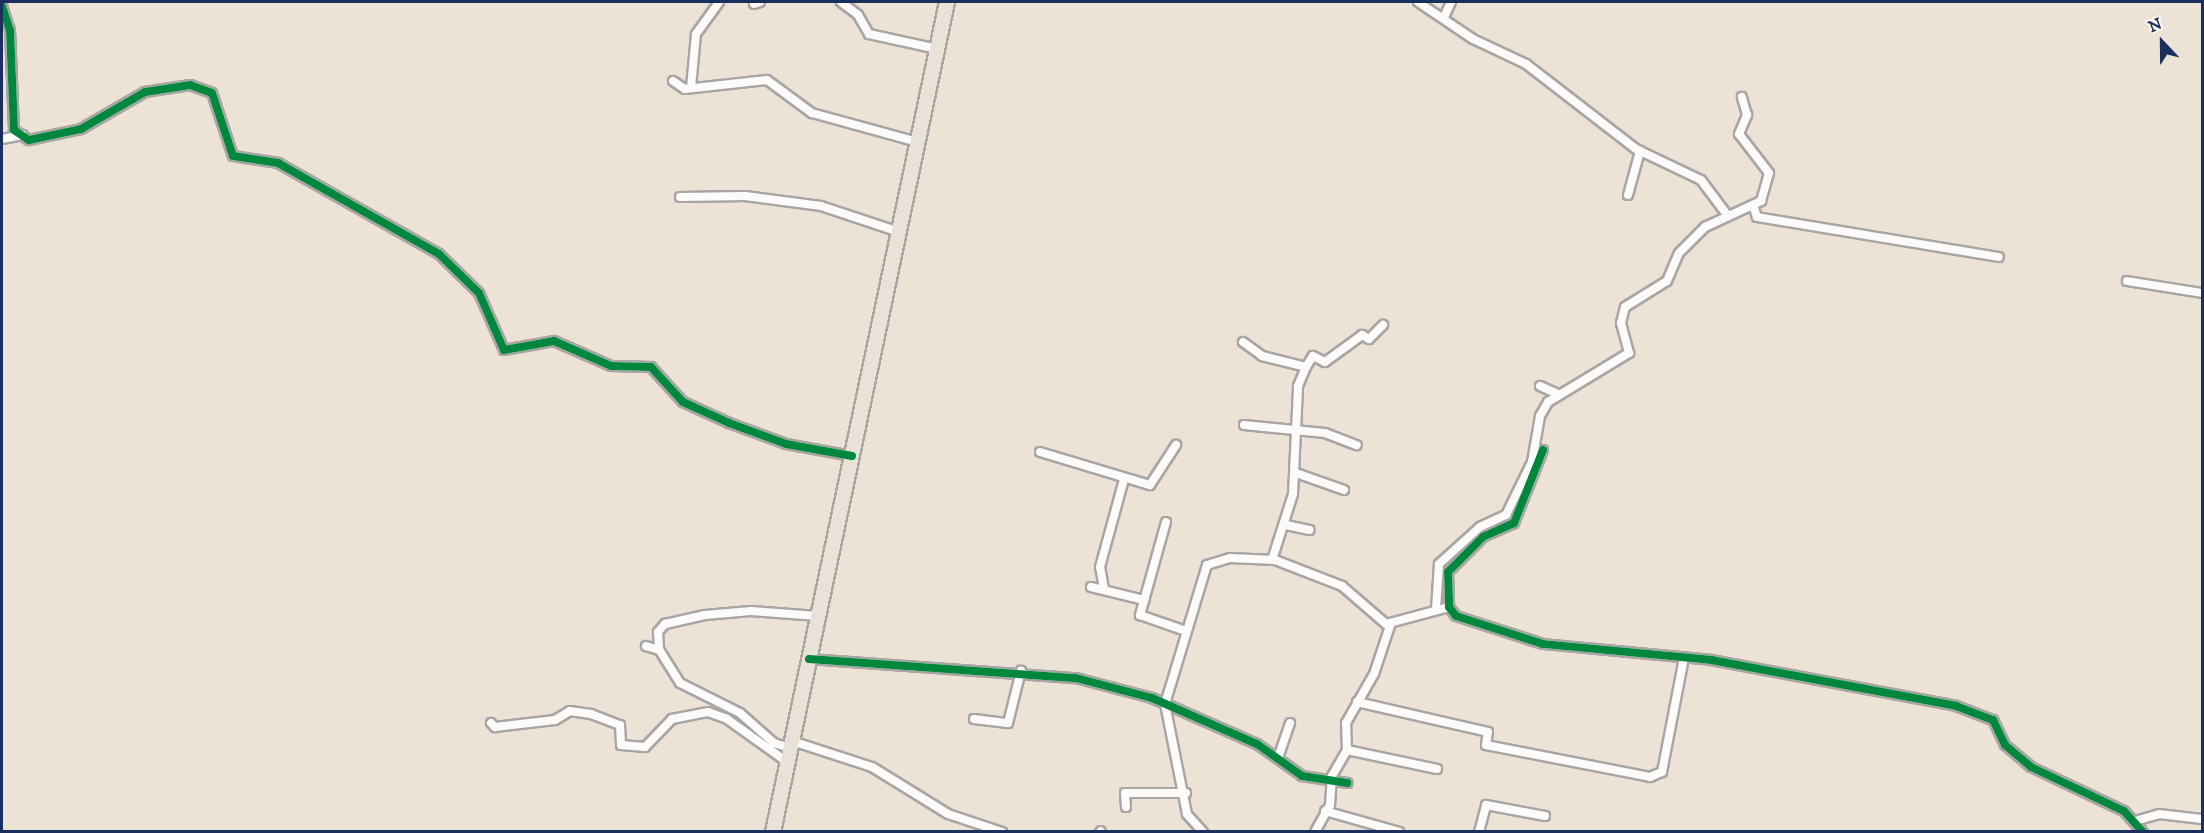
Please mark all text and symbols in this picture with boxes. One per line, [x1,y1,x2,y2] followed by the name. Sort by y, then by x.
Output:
[2132,12,2192,72] north arrow
[2145,14,2165,37] text: N

